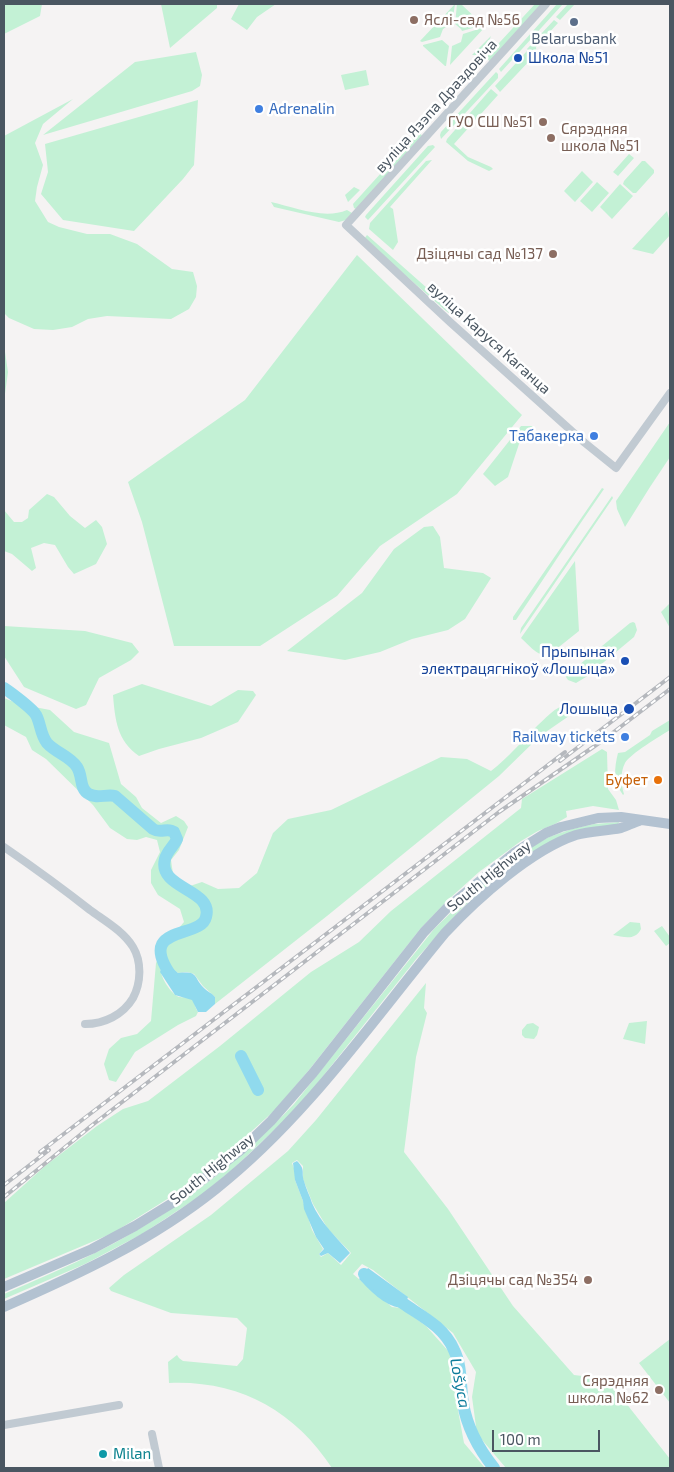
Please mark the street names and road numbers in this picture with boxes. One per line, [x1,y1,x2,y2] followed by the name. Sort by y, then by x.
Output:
[371,36,501,176] street label: вуліца Язэпа Драздовіча
[424,278,554,398] street label: вуліца Каруся Каганца
[443,837,535,915] street label: South Highway
[166,1130,258,1208] street label: South Highway

